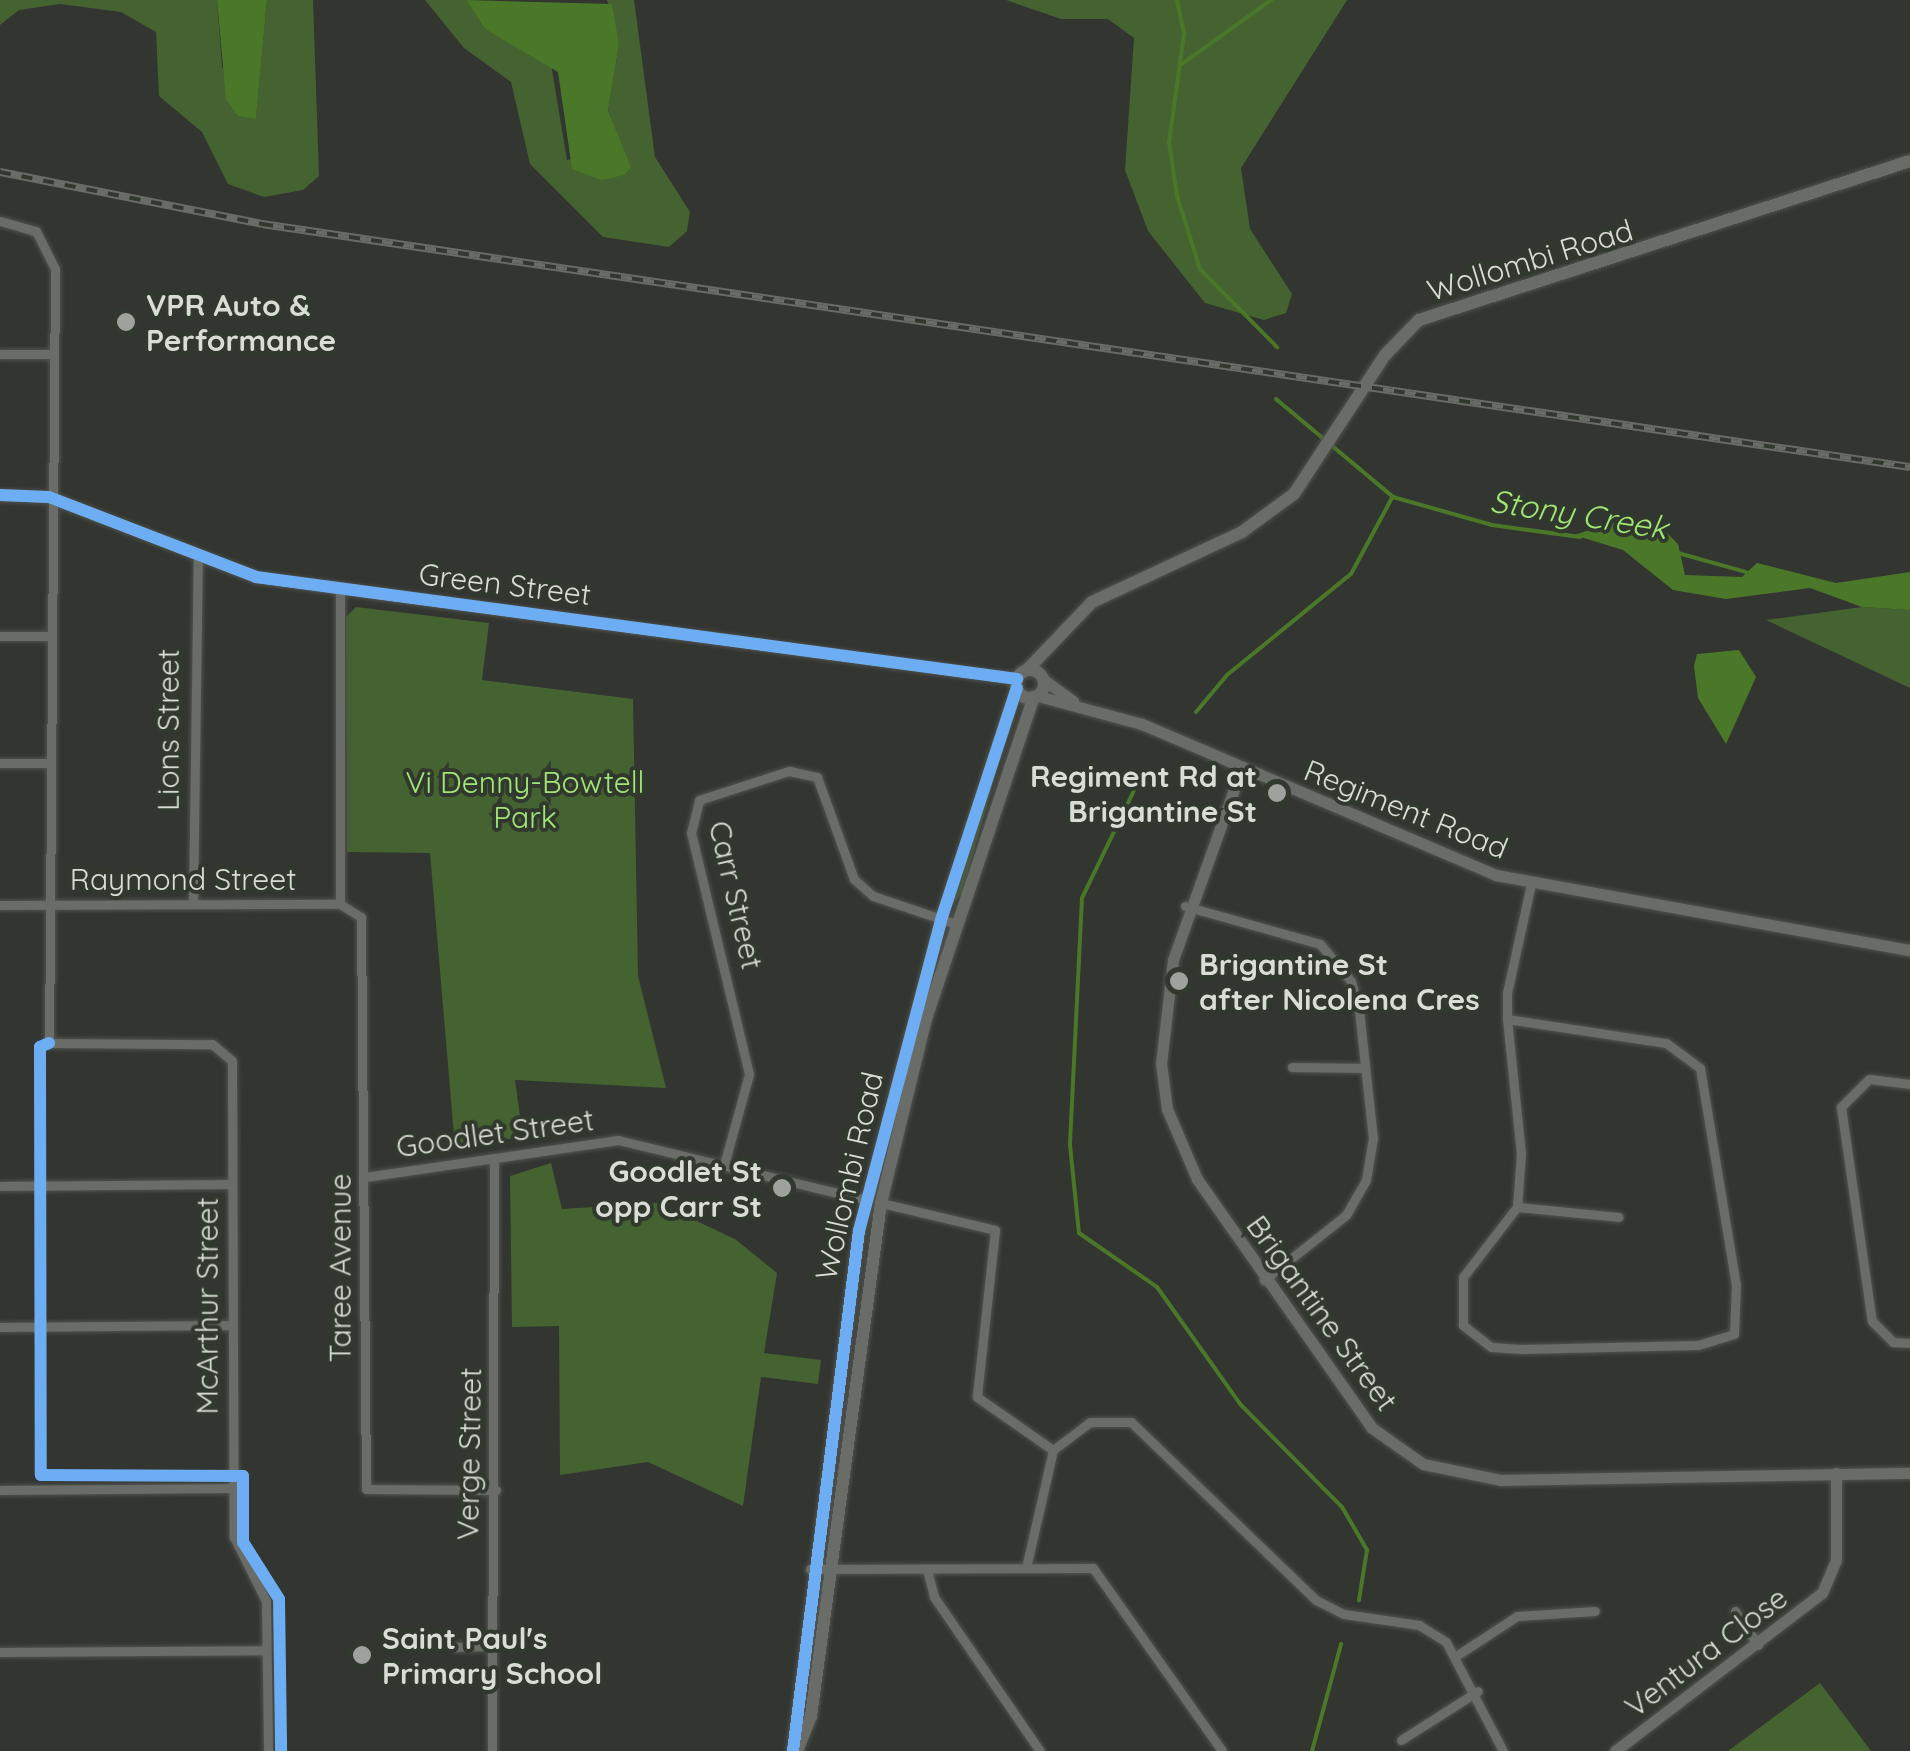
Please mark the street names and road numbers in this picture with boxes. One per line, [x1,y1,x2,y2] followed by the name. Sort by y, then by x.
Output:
[1423,212,1637,308] street label: Wollombi Road
[417,556,593,612] street label: Green Street
[150,649,186,811] street label: Lions Street
[1299,752,1513,866] street label: Regiment Road
[701,817,771,973] street label: Carr Street
[70,861,296,897] street label: Raymond Street
[808,1068,890,1284] street label: Wollombi Road
[394,1101,596,1165] street label: Goodlet Street
[322,1174,358,1362] street label: Taree Avenue
[189,1197,225,1415] street label: McArthur Street
[1239,1208,1405,1418] street label: Brigantine Street
[449,1367,489,1541] street label: Verge Street
[1618,1579,1794,1725] street label: Ventura Close

